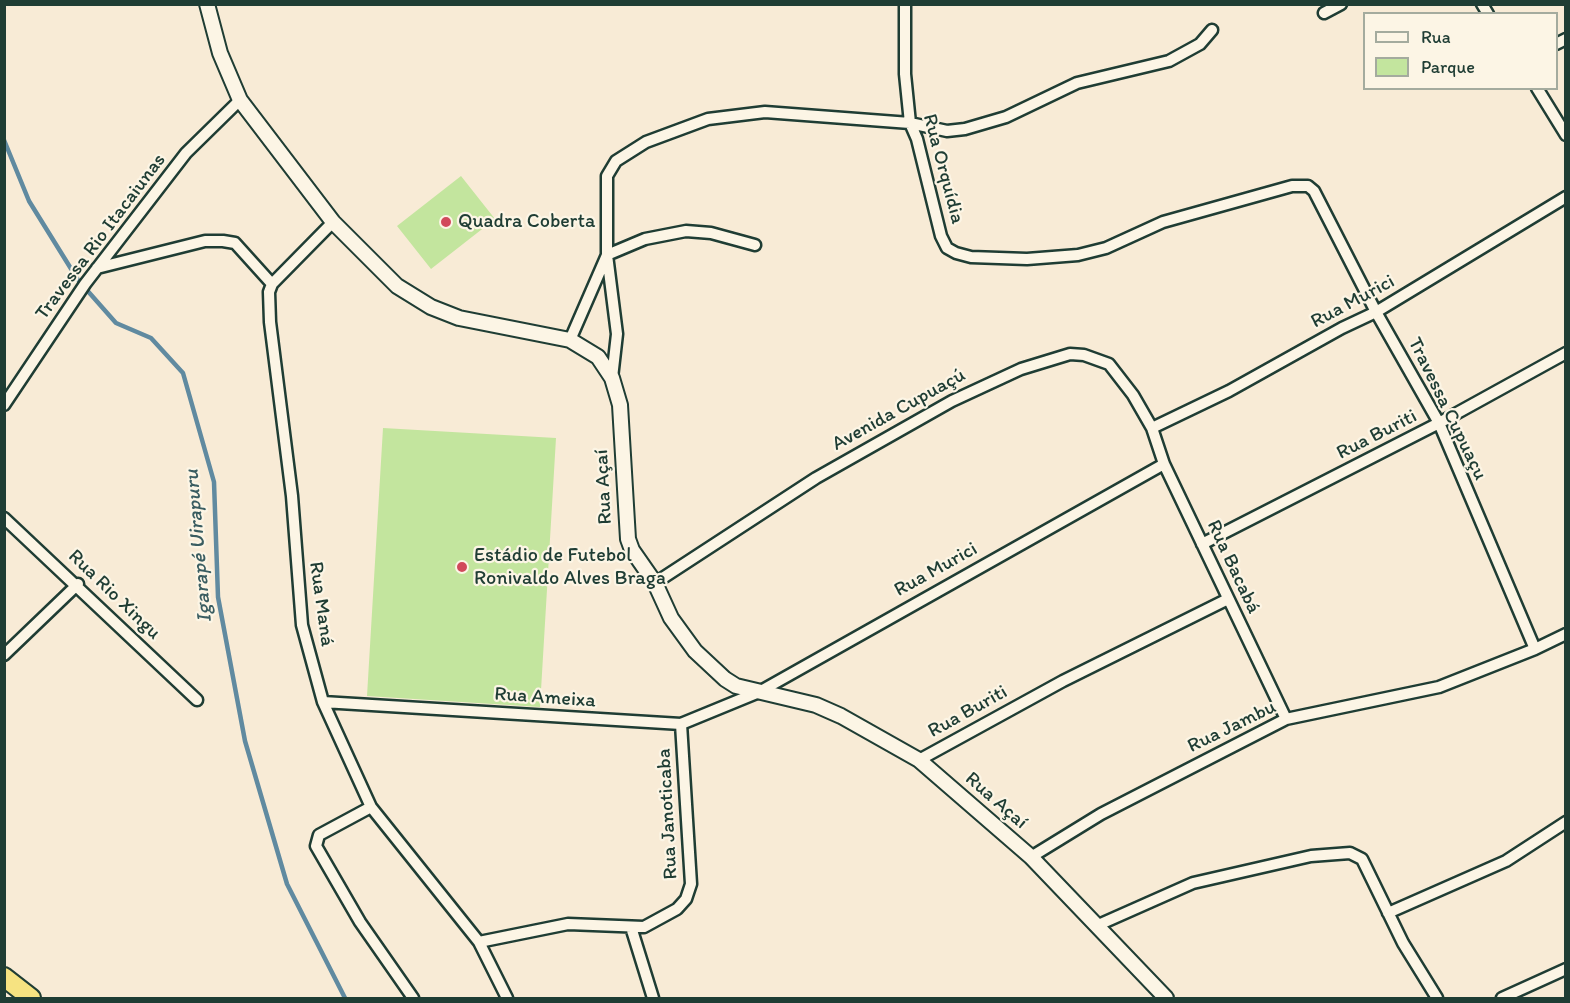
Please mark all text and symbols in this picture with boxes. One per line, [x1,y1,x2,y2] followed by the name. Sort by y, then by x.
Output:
[1363,12,1558,90] legend
[1421,26,1451,48] text: Rua
[1421,56,1475,78] text: Parque
[917,111,969,227] street label: Rua Orquídia
[31,149,171,325] street label: Travessa Rio Itacaiunas
[458,210,595,234] place label: Quadra Coberta
[439,215,453,229] marker: Quadra Coberta
[1307,270,1399,334] street label: Rua Murici
[1402,334,1492,484] street label: Travessa Cupuaçu
[828,363,970,457] street label: Avenida Cupuaçú
[1333,405,1421,465] street label: Rua Buriti
[590,449,618,525] street label: Rua Açaí
[180,468,218,624] water label: Igarapé Uirapuru
[1201,516,1265,618] street label: Rua Bacabá
[890,537,982,603] street label: Rua Murici
[474,544,666,591] place label: Estádio de Futebol Ronivaldo Alves Braga
[63,545,165,645] street label: Rua Rio Xingu
[303,560,339,648] street label: Rua Maná
[455,560,469,574] marker: Estádio de Futebol Ronivaldo Alves Braga
[924,680,1012,744] street label: Rua Buriti
[493,682,597,714] street label: Rua Ameixa
[1184,695,1280,759] street label: Rua Jambu
[653,748,683,880] street label: Rua Janoticaba
[960,767,1032,835] street label: Rua Açaí

